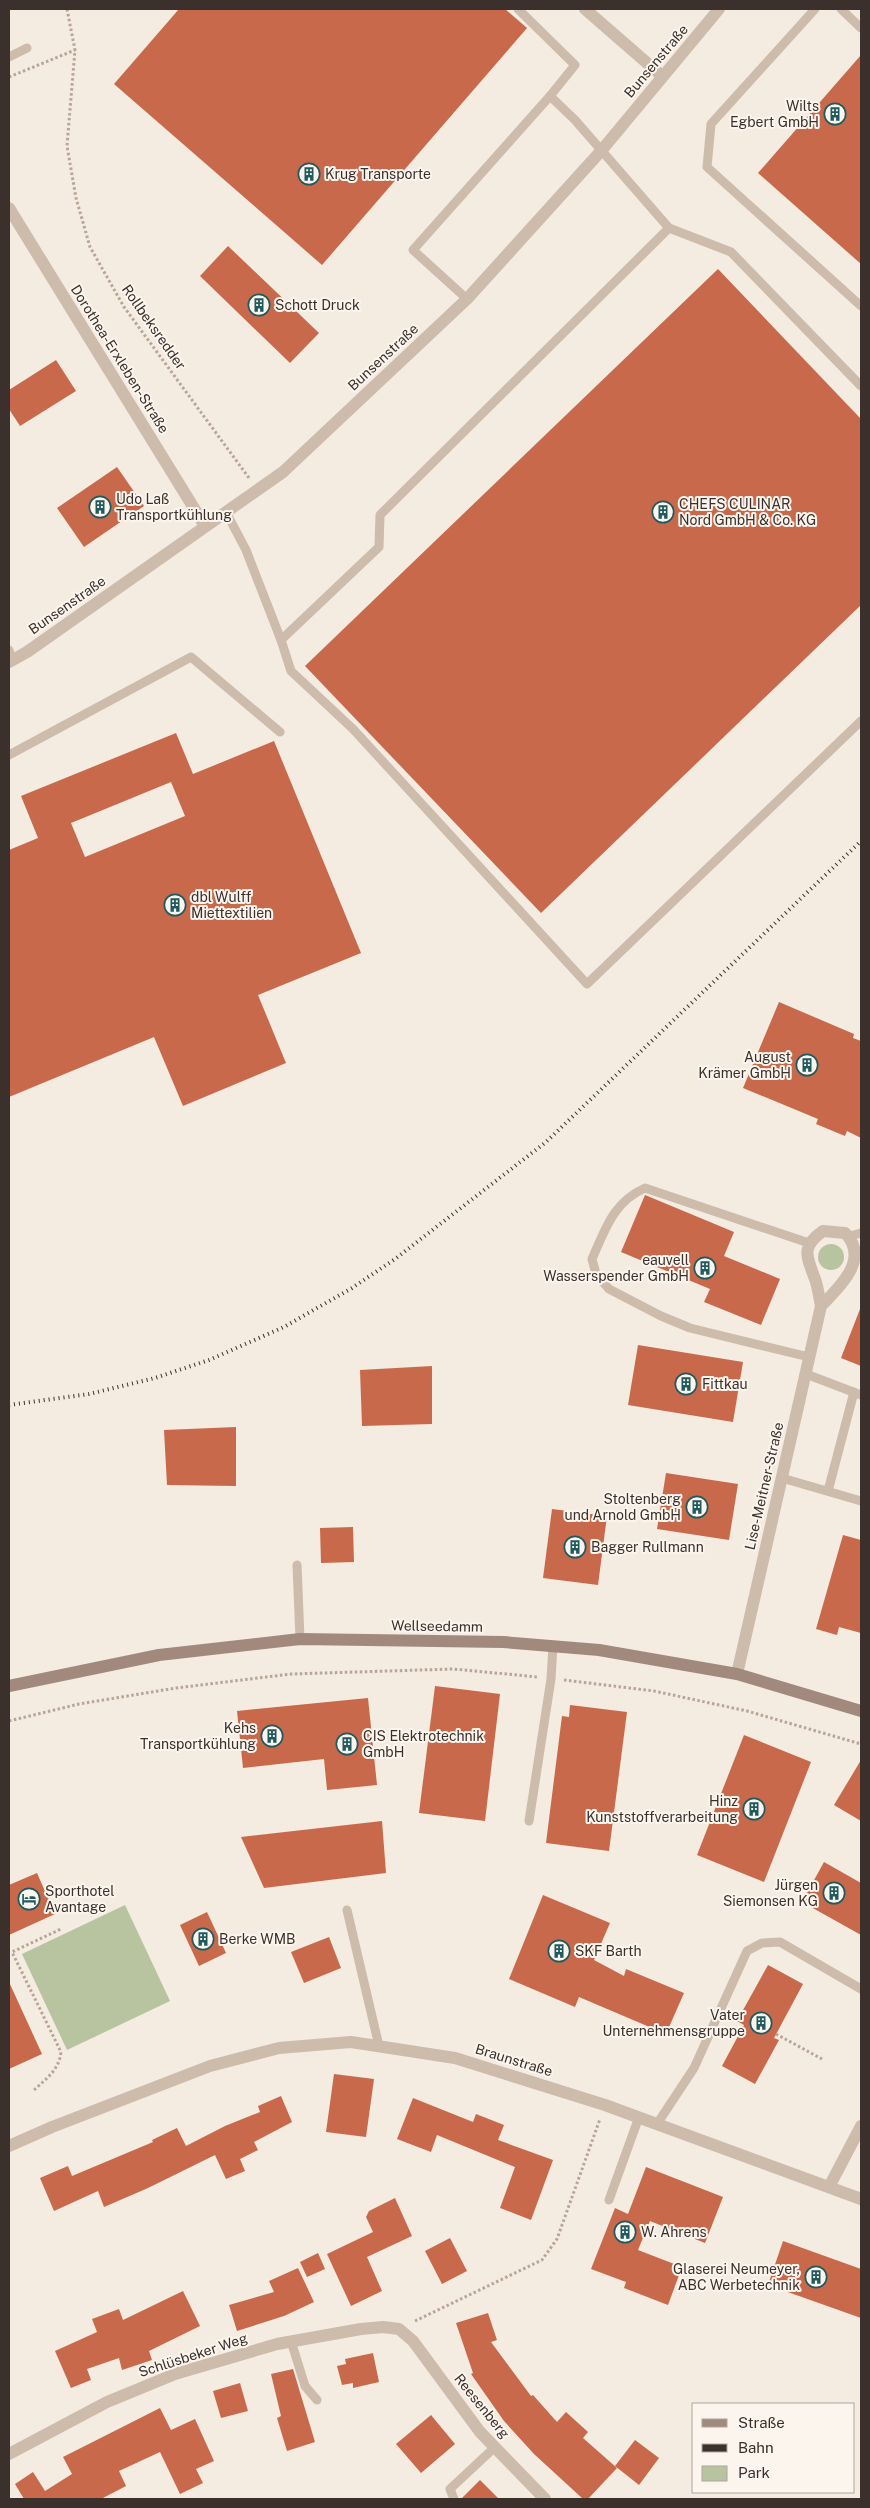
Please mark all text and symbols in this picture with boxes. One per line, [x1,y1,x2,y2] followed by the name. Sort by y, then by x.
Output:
[621,21,691,101] street label: Bunsenstraße
[730,98,819,130] place label: Wilts Egbert GmbH
[823,102,847,126] building icon: Wilts Egbert GmbH
[297,162,321,186] building icon: Krug Transporte
[325,166,431,182] place label: Krug Transporte
[68,282,172,436] street label: Dorothea-Erxleben-Straße
[119,282,189,372] street label: Rollbeksredder
[247,293,271,317] building icon: Schott Druck
[275,297,360,313] place label: Schott Druck
[345,320,421,394] street label: Bunsenstraße
[116,491,232,523] place label: Udo Laß Transportkühlung
[88,495,112,519] building icon: Udo Laß Transportkühlung
[679,496,816,528] place label: CHEFS CULINAR Nord GmbH & Co. KG
[651,500,675,524] building icon: CHEFS CULINAR Nord GmbH & Co. KG
[25,573,109,637] street label: Bunsenstraße
[191,889,272,921] place label: dbl Wulff Miettextilien
[163,893,187,917] building icon: dbl Wulff Miettextilien
[698,1049,791,1081] place label: August Krämer GmbH
[795,1053,819,1077] building icon: August Krämer GmbH
[543,1252,689,1284] place label: eauvell Wasserspender GmbH
[693,1256,717,1280] building icon: eauvell Wasserspender GmbH
[674,1372,698,1396] building icon: Fittkau
[702,1376,748,1392] place label: Fittkau
[742,1421,786,1551] street label: Lise-Meitner-Straße
[565,1491,681,1523] place label: Stoltenberg und Arnold GmbH
[685,1495,709,1519] building icon: Stoltenberg und Arnold GmbH
[563,1535,587,1559] building icon: Bagger Rullmann
[591,1539,704,1555] place label: Bagger Rullmann
[391,1617,483,1635] street label: Wellseedamm
[140,1720,256,1752] place label: Kehs Transportkühlung
[260,1724,284,1748] building icon: Kehs Transportkühlung
[363,1728,484,1760] place label: CIS Elektrotechnik GmbH
[335,1732,359,1756] building icon: CIS Elektrotechnik GmbH
[586,1793,738,1825] place label: Hinz Kunststoffverarbeitung
[742,1797,766,1821] building icon: Hinz Kunststoffverarbeitung
[723,1877,818,1909] place label: Jürgen Siemonsen KG
[822,1881,846,1905] building icon: Jürgen Siemonsen KG
[45,1883,114,1915] place label: Sporthotel Avantage
[17,1887,41,1911] hotel icon: Sporthotel Avantage
[191,1927,215,1951] building icon: Berke WMB
[219,1931,295,1947] place label: Berke WMB
[547,1939,571,1963] building icon: SKF Barth
[575,1943,642,1959] place label: SKF Barth
[603,2007,745,2039] place label: Vater Unternehmensgruppe
[749,2011,773,2035] building icon: Vater Unternehmensgruppe
[473,2041,555,2079] street label: Braunstraße
[613,2220,637,2244] building icon: W. Ahrens
[641,2224,707,2240] place label: W. Ahrens
[673,2261,800,2293] place label: Glaserei Neumeyer, ABC Werbetechnik
[804,2265,828,2289] building icon: Glaserei Neumeyer, ABC Werbetechnik
[136,2330,250,2380] street label: Schlüsbeker Weg
[451,2371,513,2442] street label: Reesenberg
[692,2403,855,2493] legend
[738,2414,785,2431] text: Straße
[738,2439,774,2456] text: Bahn
[738,2464,770,2481] text: Park

